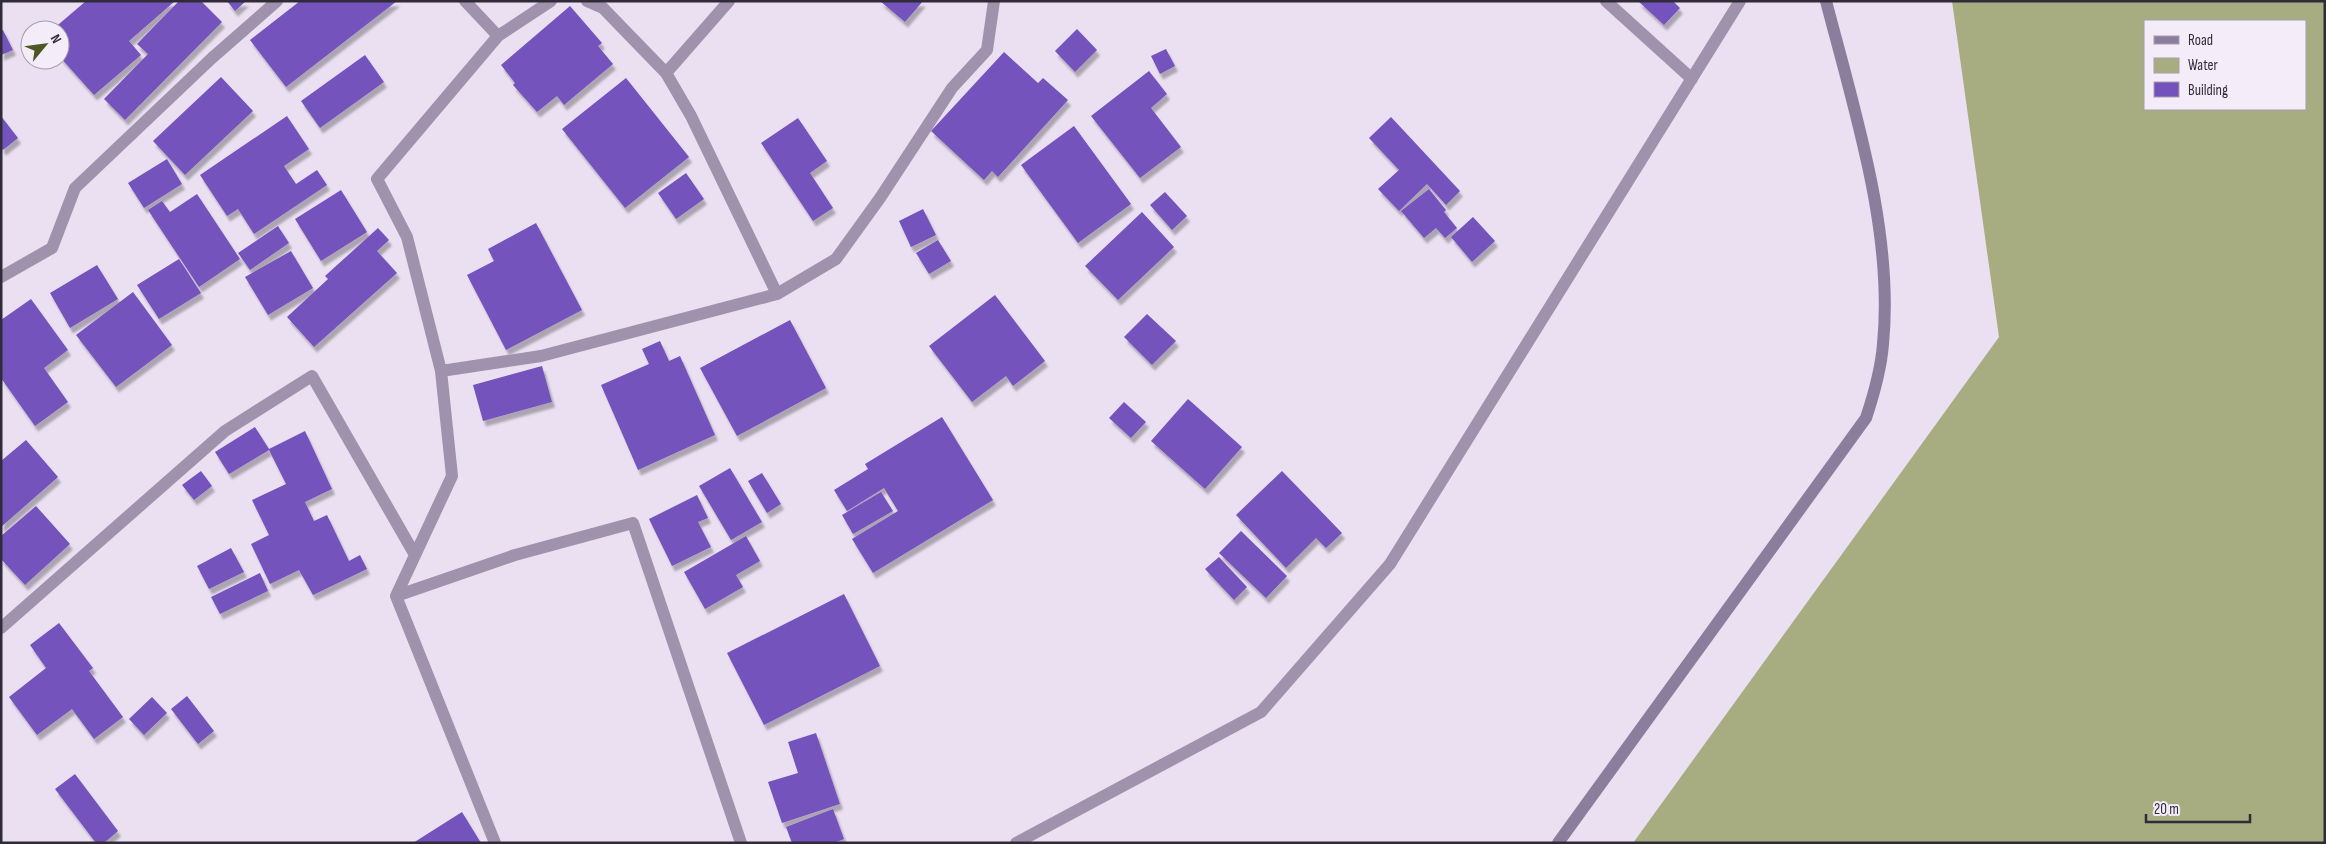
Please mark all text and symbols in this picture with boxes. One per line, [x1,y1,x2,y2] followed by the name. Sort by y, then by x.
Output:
[20,20,70,70] north arrow
[2144,20,2306,110] legend
[2188,31,2213,50] text: Road
[47,32,65,46] text: N
[2188,56,2219,75] text: Water
[2188,81,2228,100] text: Building
[2146,792,2250,824] scale bar
[2154,800,2179,819] text: 20 m

